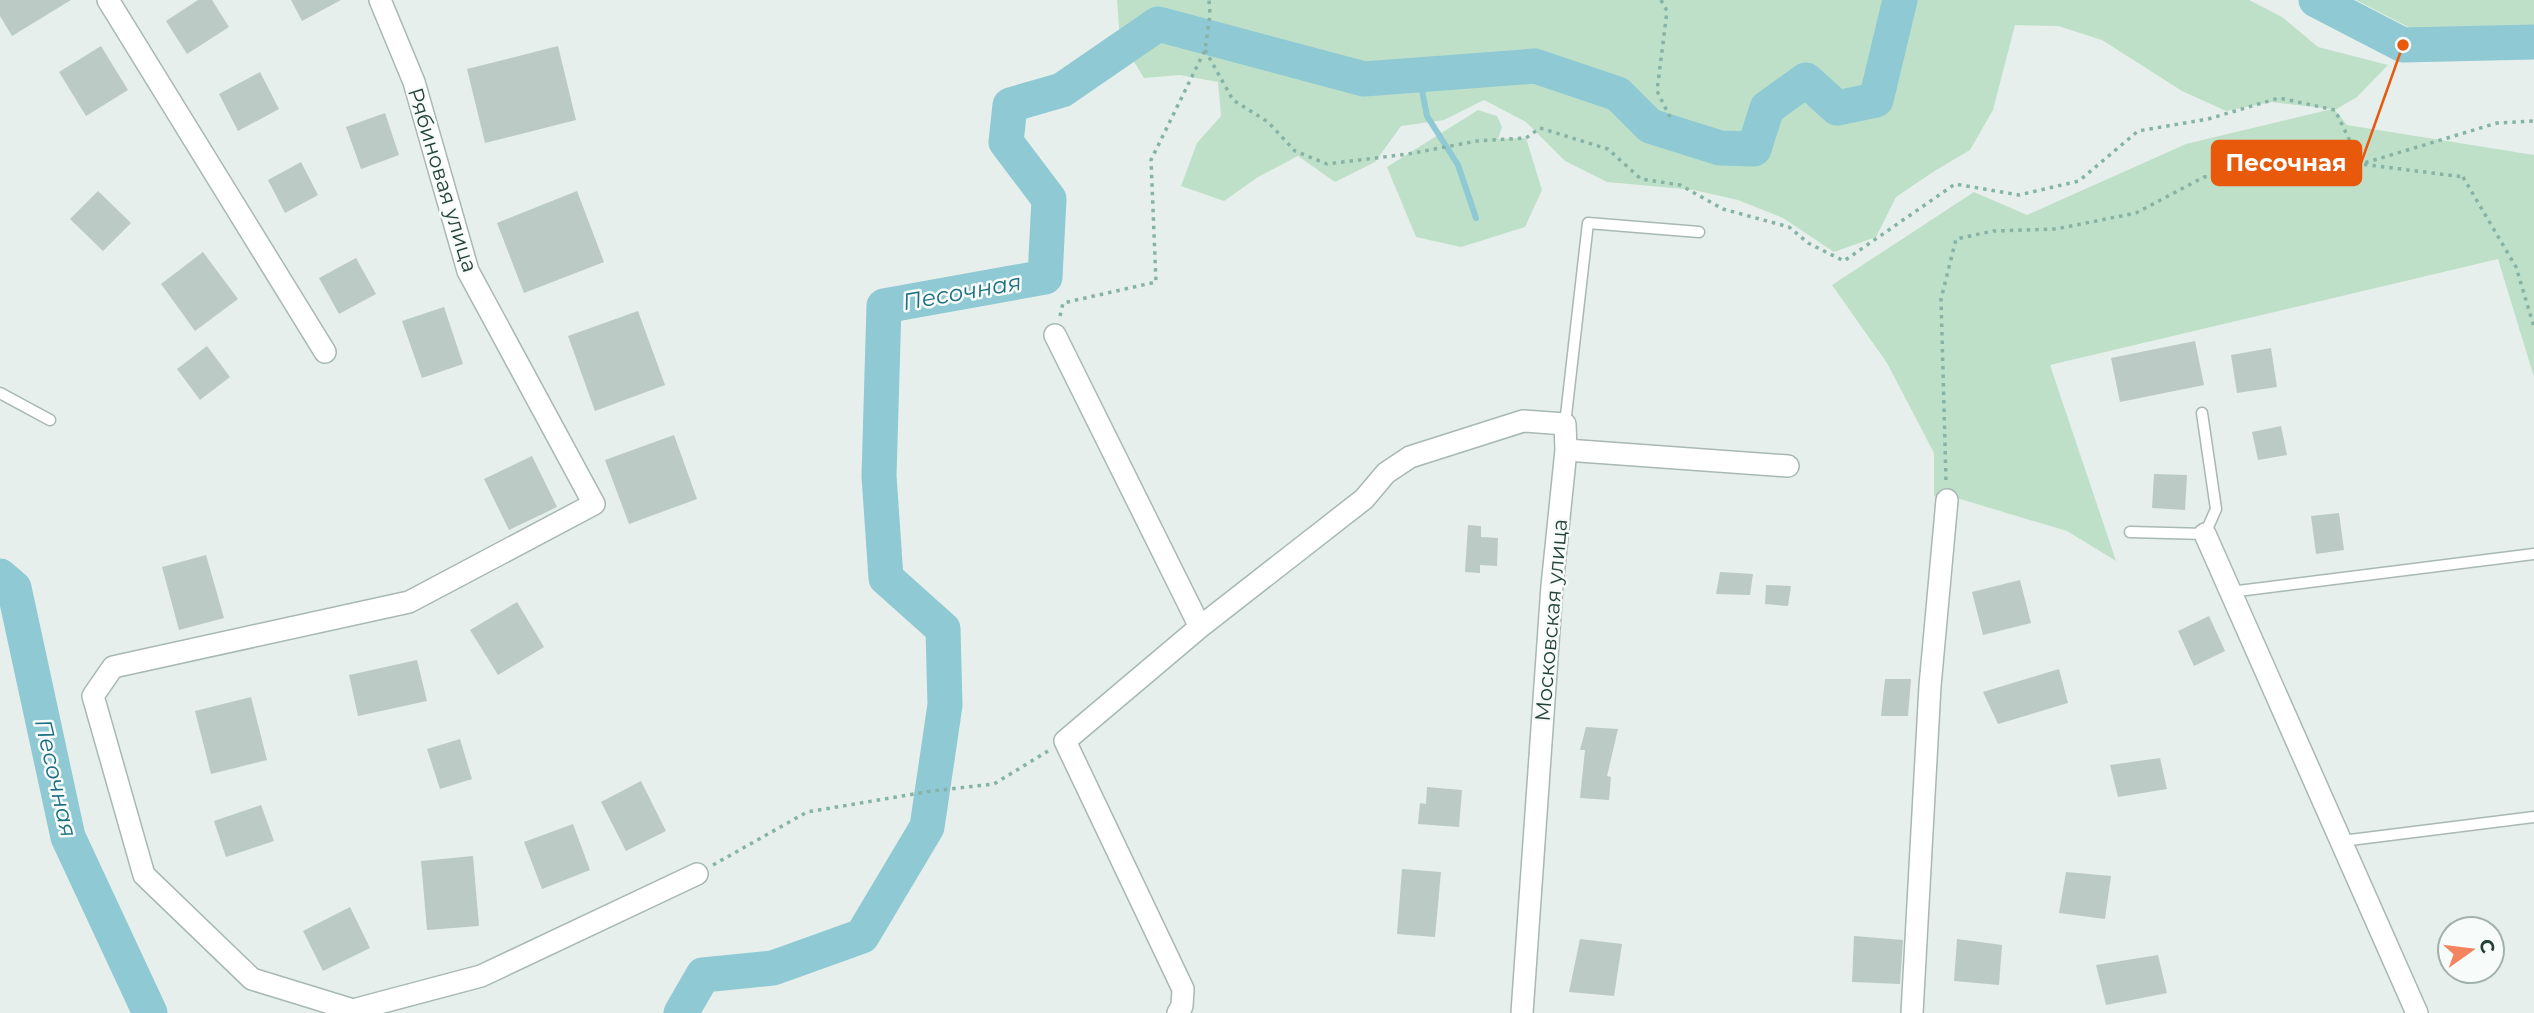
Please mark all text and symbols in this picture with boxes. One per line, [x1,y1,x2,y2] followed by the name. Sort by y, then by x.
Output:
[403,85,483,275] street label: Рябиновая улица
[2212,141,2361,185] callout: Песочная
[2226,149,2346,177] text: Песочная
[900,268,1024,316] water label: Песочная
[1530,518,1572,722] street label: Московская улица
[29,716,83,840] water label: Песочная
[2436,915,2506,985] north arrow
[2474,937,2500,956] text: С

